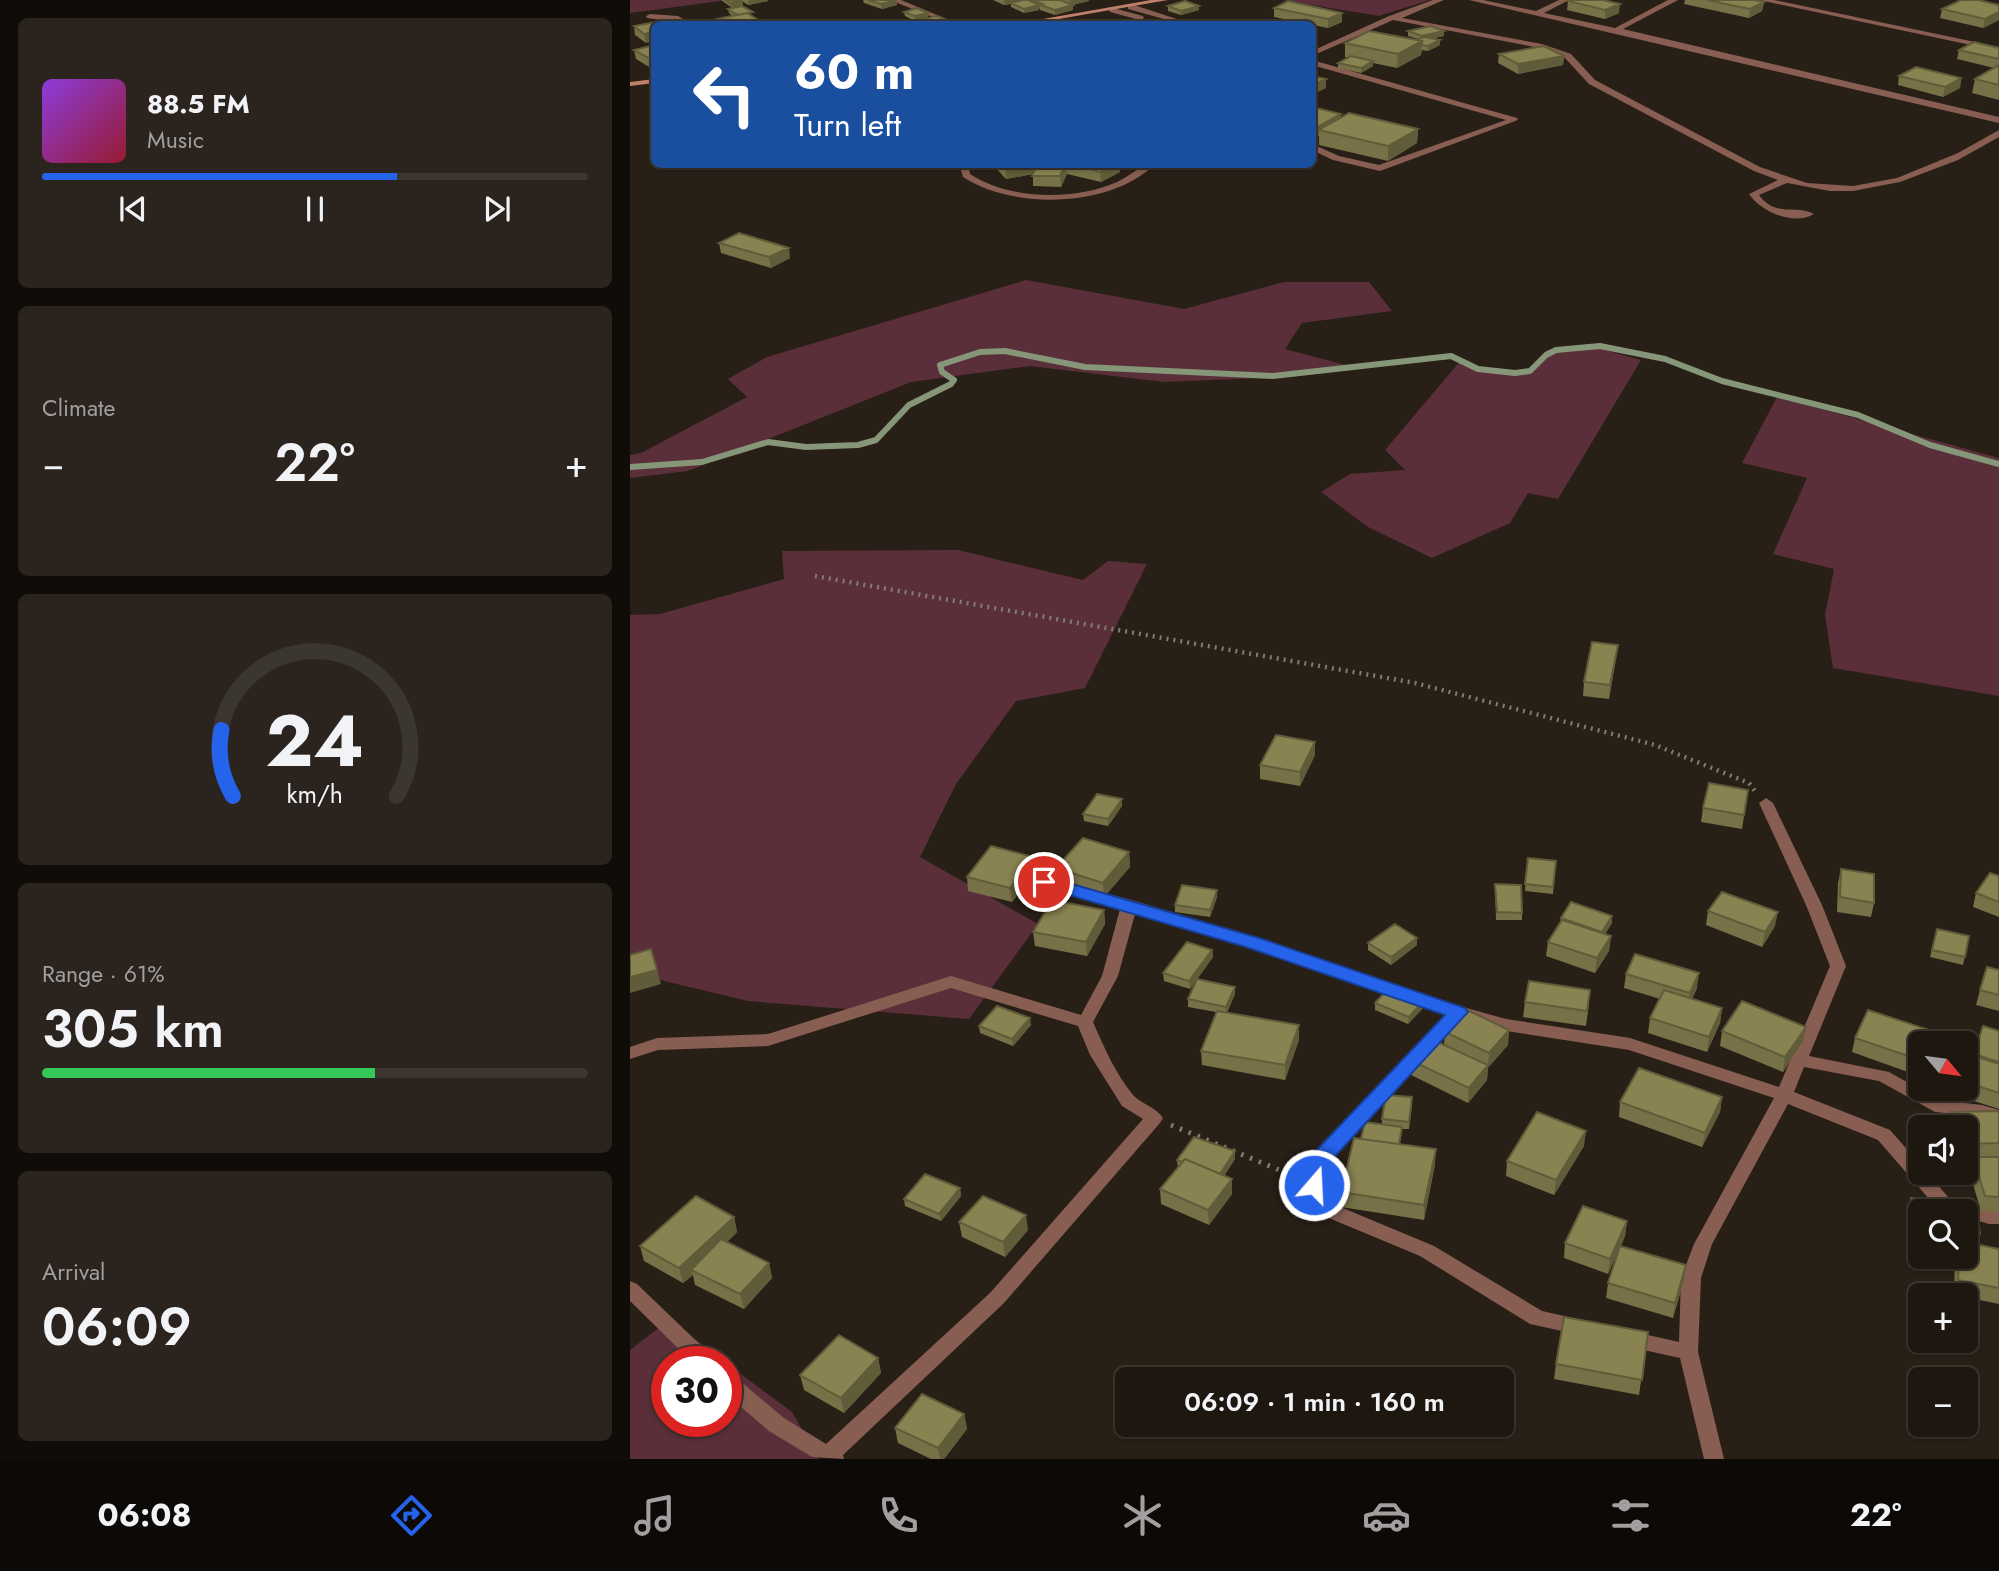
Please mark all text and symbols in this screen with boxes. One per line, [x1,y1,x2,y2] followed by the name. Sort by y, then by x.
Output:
[794,37,914,107] text: 60 m
[679,49,770,140] icon: left
[147,85,250,123] text: 88.5 FM
[794,102,901,148] text: Turn left
[147,123,204,157] text: Music
[114,190,152,228] icon: previous
[296,190,334,228] icon: pause
[478,190,516,228] icon: next
[42,391,115,425] text: Climate
[274,425,355,501] text: 22°
[42,436,64,491] text: −
[565,436,588,491] text: +
[266,688,364,793] text: 24
[287,775,343,811] text: km/h
[1014,852,1074,912] pin
[1025,863,1063,901] icon: arrive
[42,957,165,991] text: Range · 61%
[42,991,224,1067] text: 305 km
[1908,1031,1978,1101] north arrow
[1908,1031,1978,1437] map controls
[1908,1115,1978,1185] button: sound
[1277,1148,1351,1222] position arrow
[1908,1199,1978,1269] button: search
[42,1255,105,1289] text: Arrival
[1908,1283,1978,1353] button: +
[42,1289,192,1365] text: 06:09
[651,1346,742,1437] speed limit sign: 30
[1908,1367,1978,1437] button: −
[1184,1383,1445,1421] text: 06:09 · 1 min · 160 m
[387,1491,436,1540] icon: directions
[630,1491,679,1540] icon: music
[874,1491,923,1540] icon: phone
[1118,1491,1167,1540] icon: climate
[1362,1491,1411,1540] icon: car
[1606,1491,1655,1540] icon: filters
[97,1492,192,1538] text: 06:08
[1850,1492,1901,1538] text: 22°

